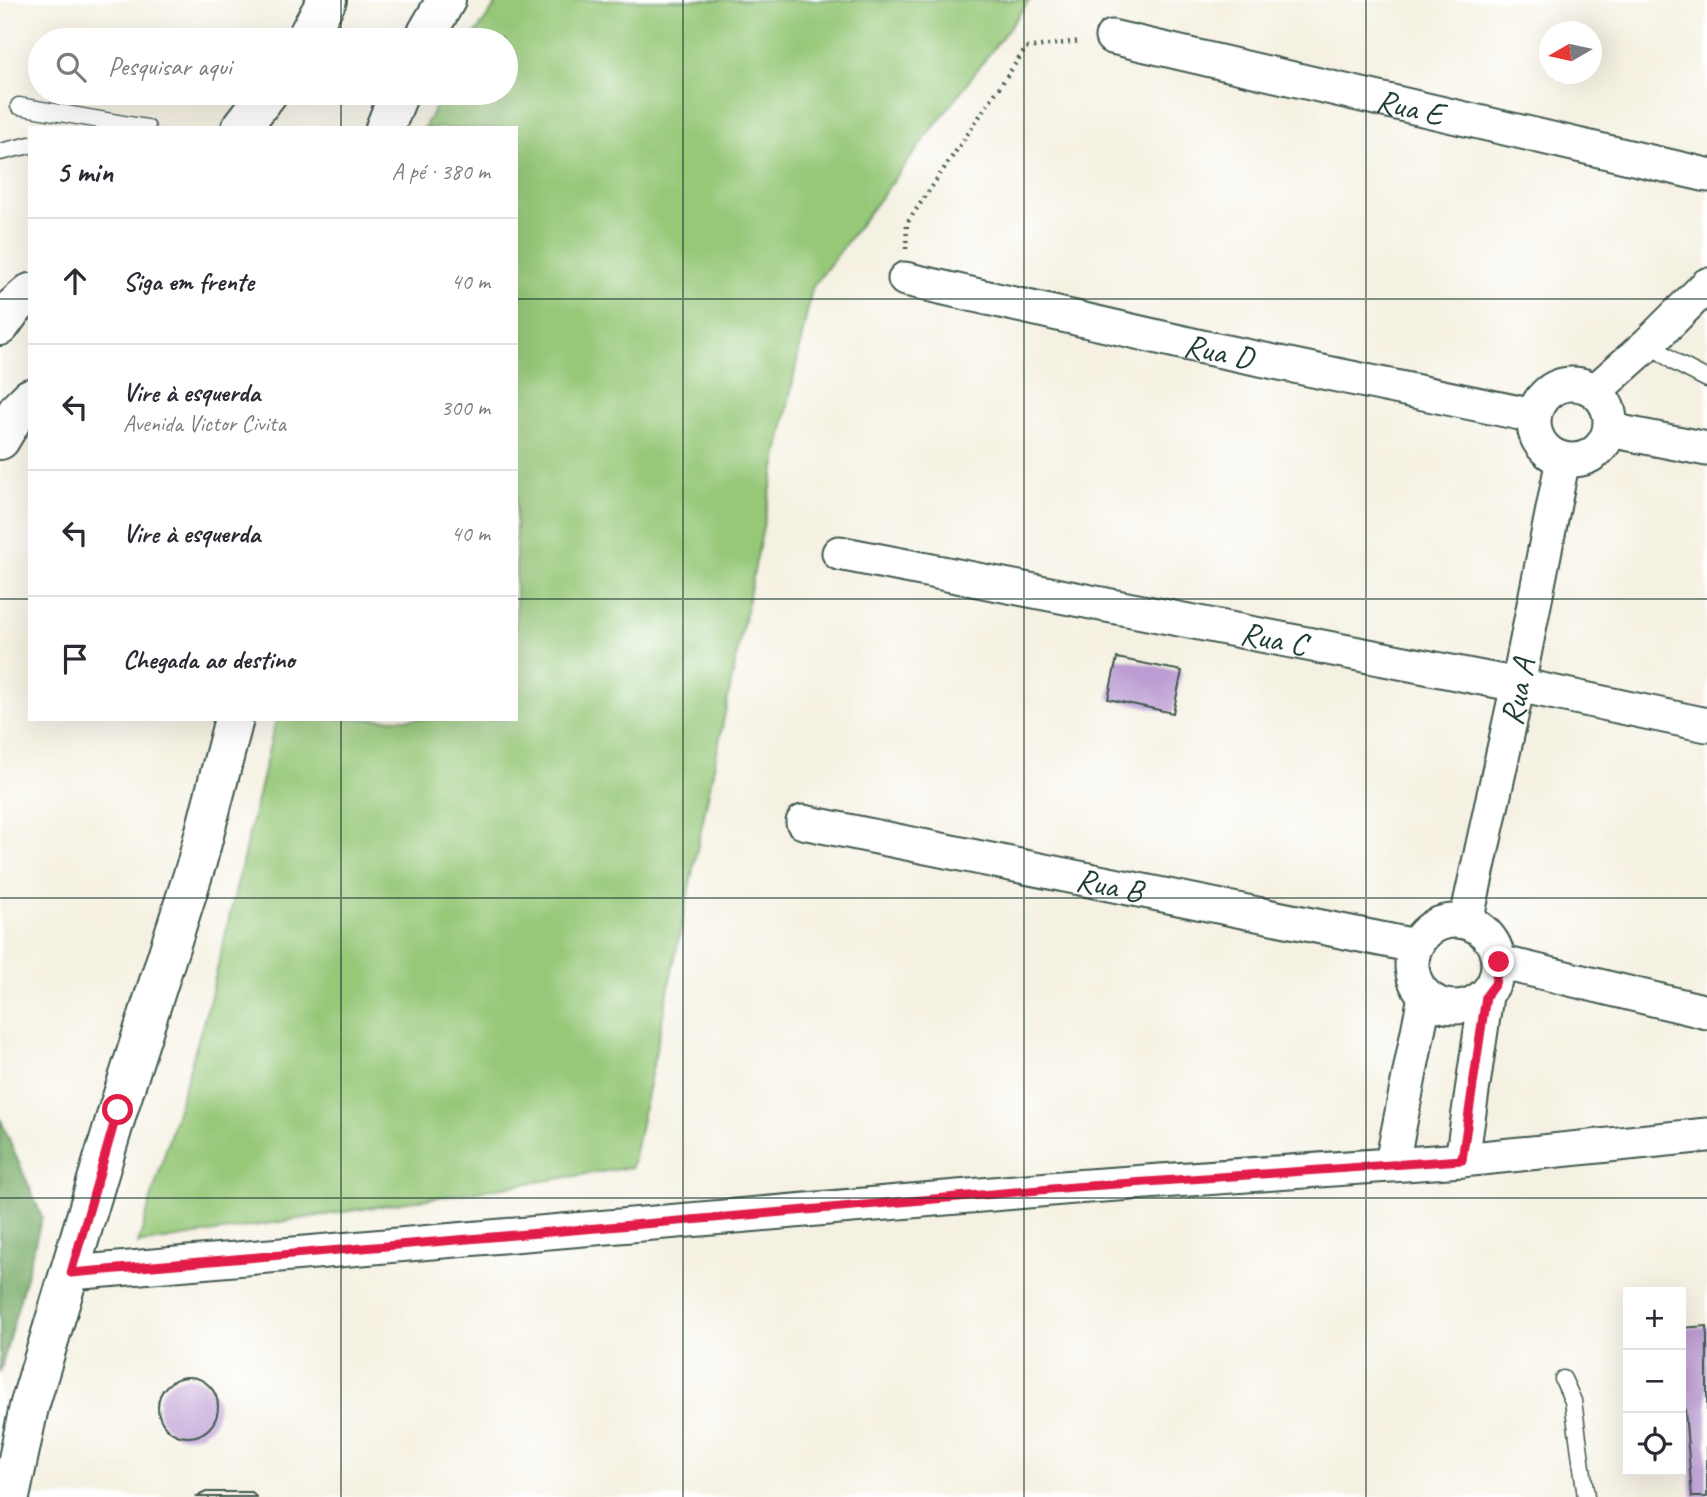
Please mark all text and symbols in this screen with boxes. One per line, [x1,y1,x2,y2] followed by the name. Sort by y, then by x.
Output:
[1539,21,1602,84] north arrow
[28,28,518,105] search box
[52,48,90,86] icon: search
[108,50,232,83] text: Pesquisar aqui
[1372,79,1452,136] street label: Rua E
[56,153,113,191] text: 5 min
[392,157,490,186] text: A pé · 380 m
[56,262,94,300] icon: ahead
[123,265,254,298] text: Siga em frente
[451,267,490,296] text: 40 m
[1180,324,1260,380] street label: Rua D
[123,376,260,409] text: Vire à esquerda
[56,388,94,426] icon: left
[441,393,490,422] text: 300 m
[123,409,286,438] text: Avenida Victor Civita
[56,514,94,552] icon: left
[123,517,260,550] text: Vire à esquerda
[451,519,490,548] text: 40 m
[1237,612,1314,666] street label: Rua C
[56,640,94,678] icon: arrive
[123,643,295,676] text: Chegada ao destino
[1490,653,1545,729] street label: Rua A
[1073,858,1149,913] street label: Rua B
[1483,946,1514,977] route end
[102,1094,133,1125] route start
[1623,1287,1686,1476] map controls
[1623,1287,1686,1350] button: +
[1623,1350,1686,1413] button: −
[1623,1413,1686,1476] button: locate

